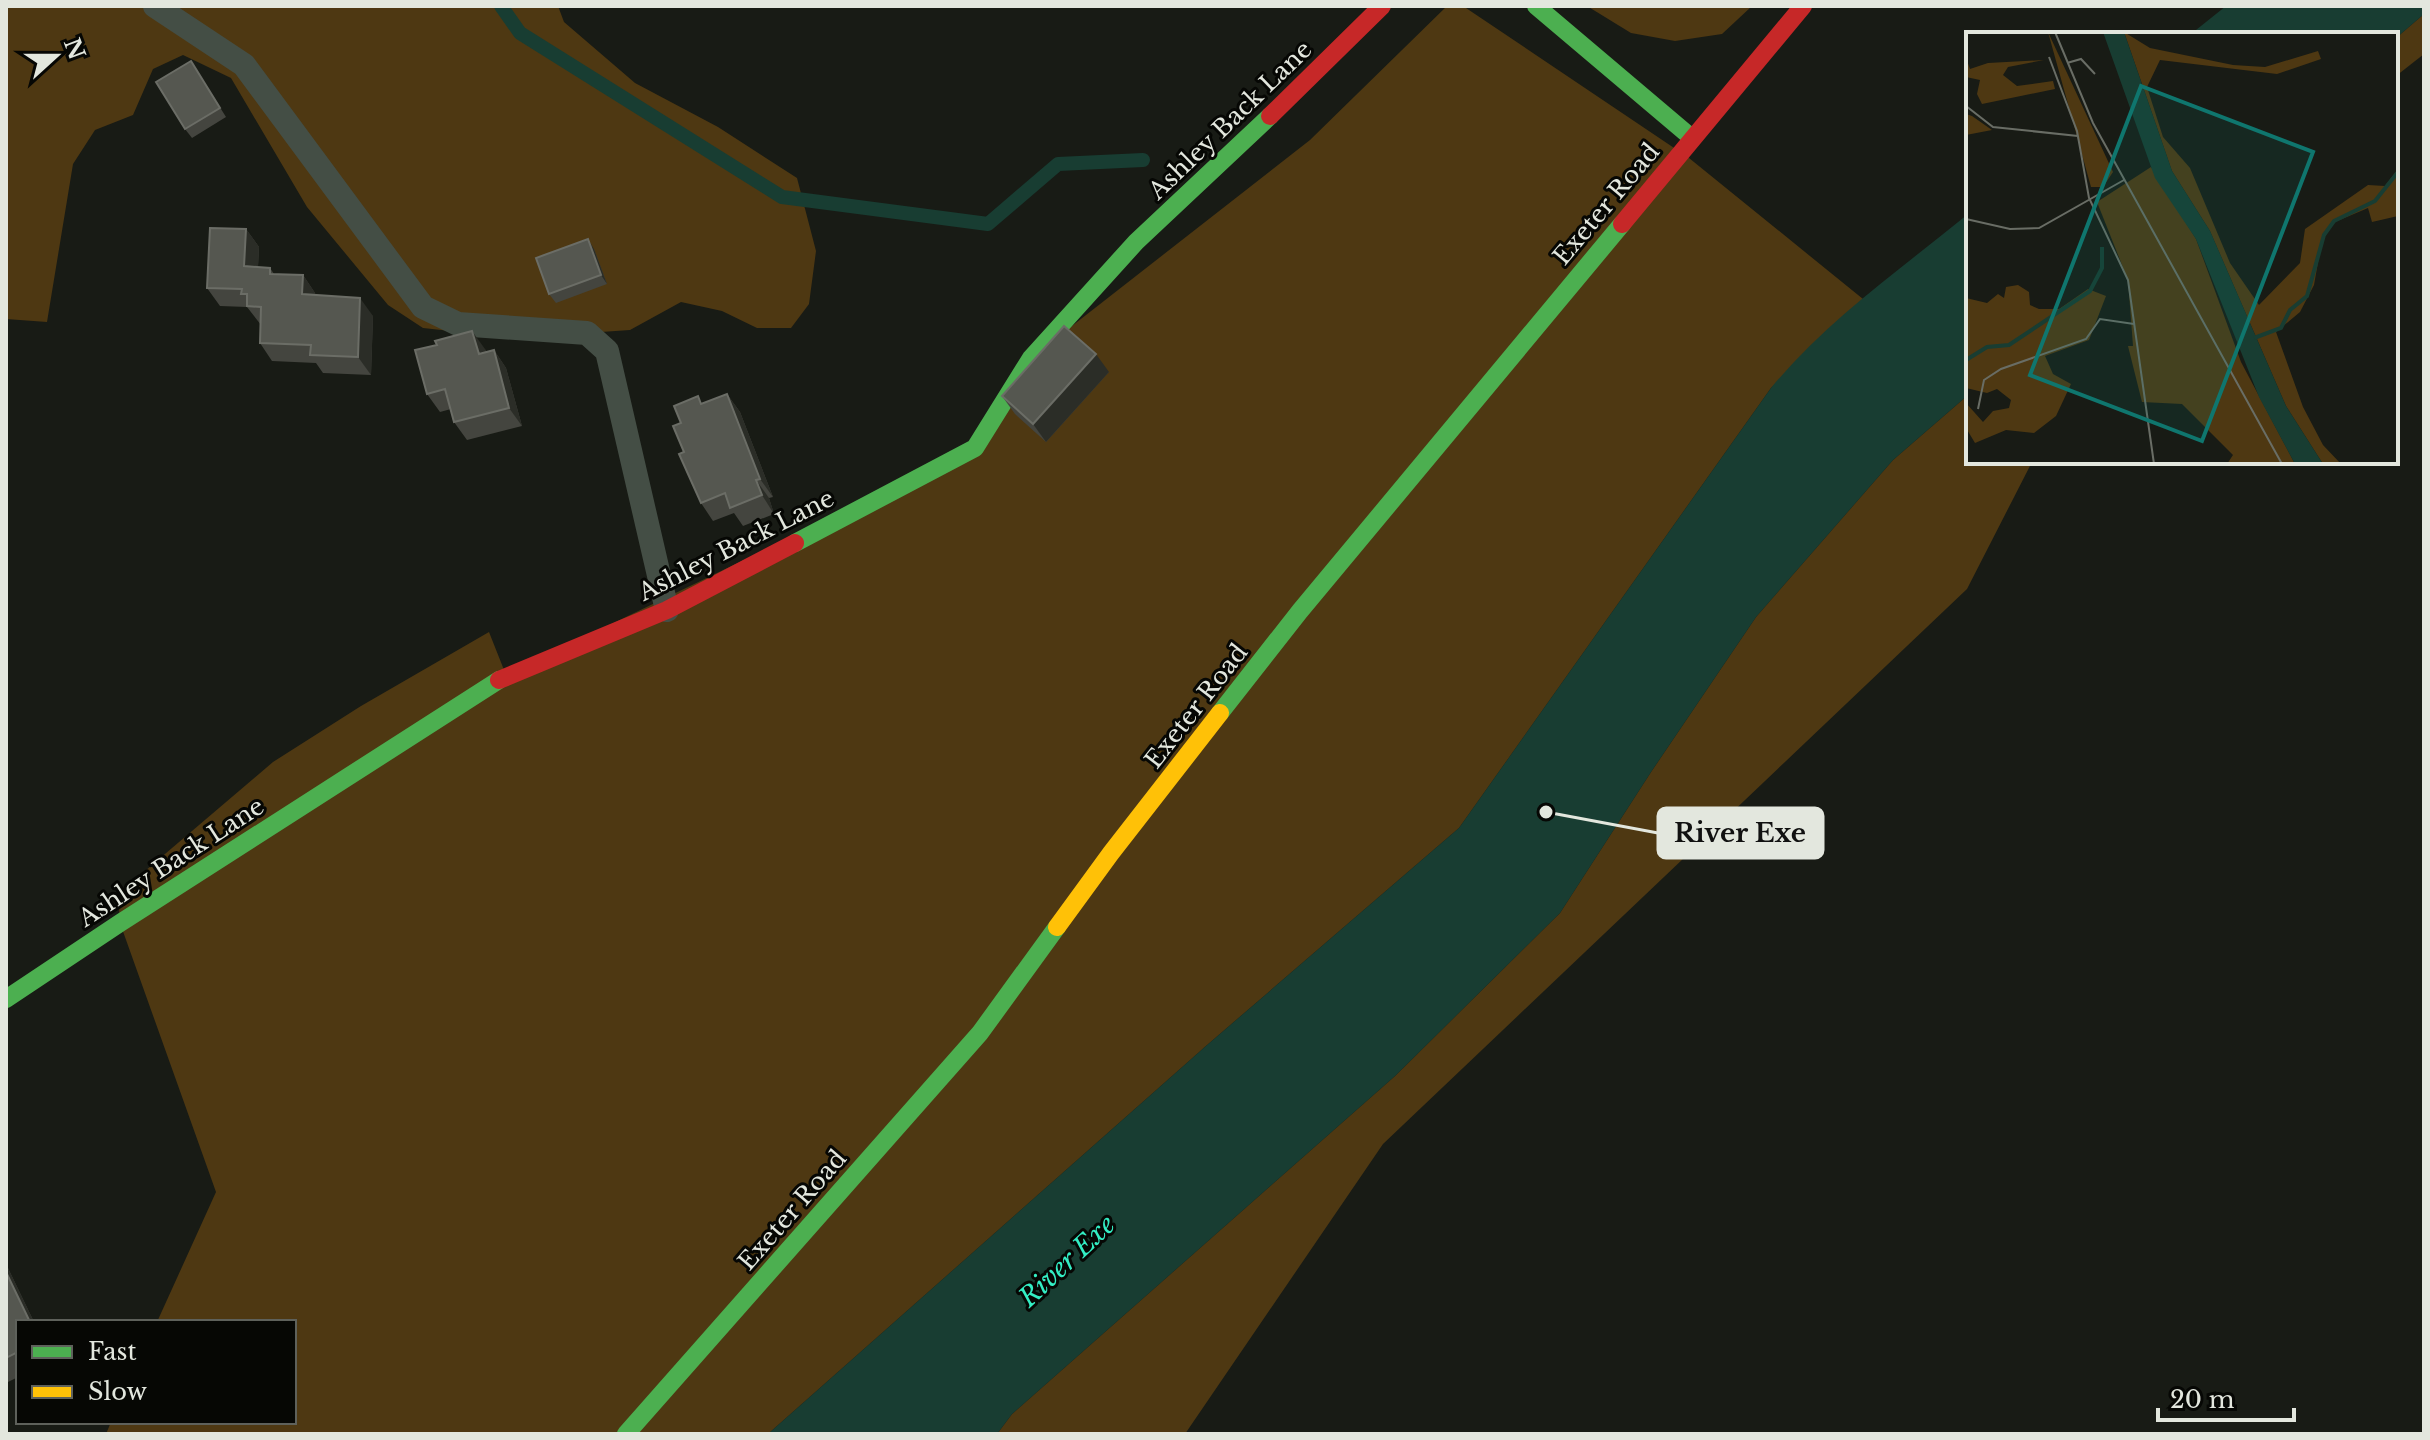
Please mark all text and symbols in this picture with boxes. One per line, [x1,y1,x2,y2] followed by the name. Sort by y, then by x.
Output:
[16,16,96,96] north arrow
[1966,32,2398,464] inset map
[58,35,91,64] text: N
[1142,35,1318,206] street label: Ashley Back Lane
[1547,137,1665,271] street label: Exeter Road
[632,483,839,607] street label: Ashley Back Lane
[1139,638,1253,774] street label: Exeter Road
[72,791,269,933] street label: Ashley Back Lane
[1658,808,1823,858] callout: River Exe
[1674,817,1806,849] text: River Exe
[732,1144,852,1276] street label: Exeter Road
[1012,1208,1122,1314] water label: River Exe
[16,1320,296,1424] legend
[88,1337,136,1366] text: Fast
[2158,1372,2294,1422] scale bar
[88,1377,147,1406] text: Slow
[2170,1385,2235,1414] text: 20 m

